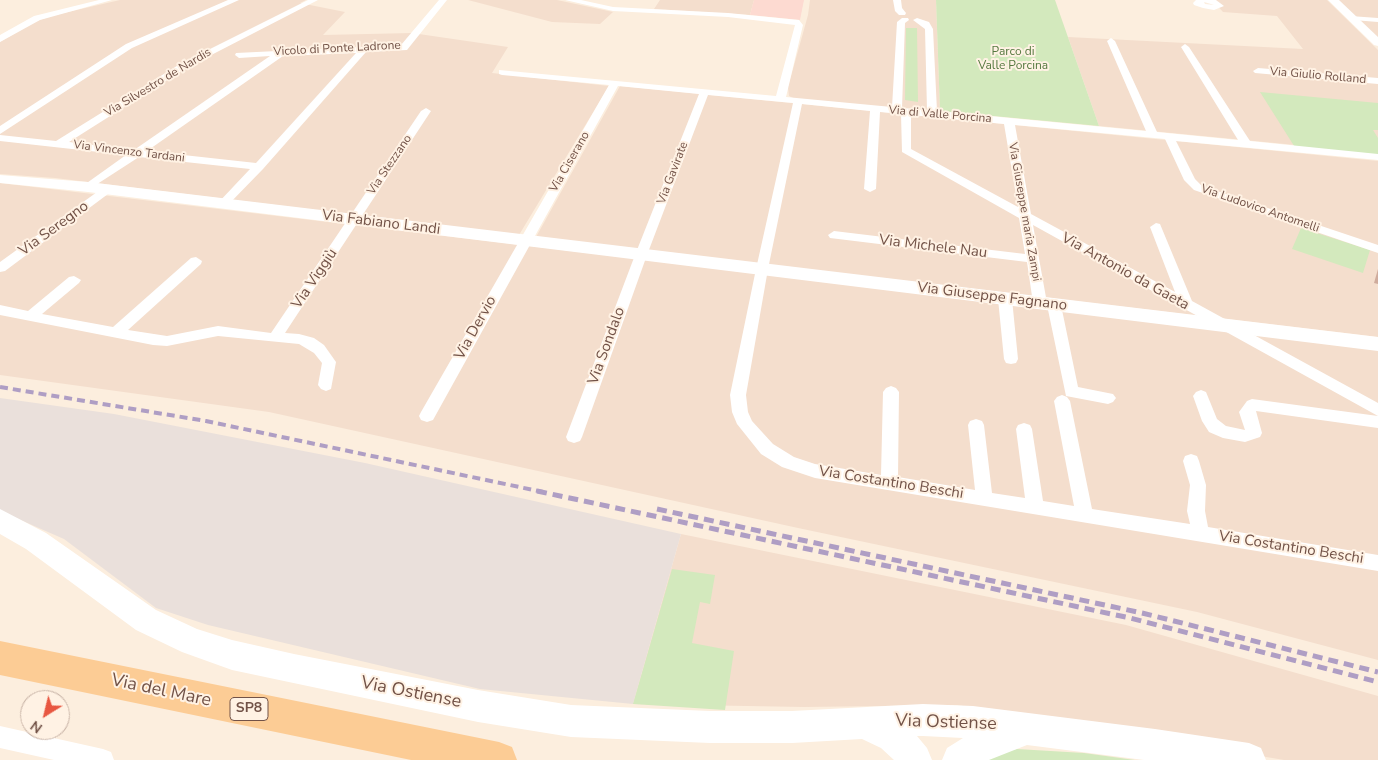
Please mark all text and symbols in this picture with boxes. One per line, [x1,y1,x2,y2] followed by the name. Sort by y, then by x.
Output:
[273,38,401,60] street label: Vicolo di Ponte Ladrone
[102,45,214,121] street label: Via Silvestro de Nardis
[978,45,1048,73] park label: Parco di Valle Porcina
[1269,65,1367,87] street label: Via Giulio Rolland
[888,103,992,127] street label: Via di Valle Porcina
[547,129,593,195] street label: Via Ciserano
[365,132,415,198] street label: Via Stezzano
[73,138,185,166] street label: Via Vincenzo Tardani
[655,140,691,206] street label: Via Gavirate
[1005,141,1043,283] street label: Via Giuseppe maria Zampi
[1199,182,1321,236] street label: Via Ludovico Antomelli
[16,198,92,260] street label: Via Seregno
[321,207,441,239] street label: Via Fabiano Landi
[1058,229,1192,315] street label: Via Antonio da Gaeta
[878,231,988,263] street label: Via Michele Nau
[288,245,342,313] street label: Via Viggiù
[916,279,1068,315] street label: Via Giuseppe Fagnano
[451,293,501,363] street label: Via Dervio
[585,305,629,387] street label: Via Sondalo
[817,463,965,503] street label: Via Costantino Beschi
[1217,528,1365,568] street label: Via Costantino Beschi
[109,670,213,712] street label: Via del Mare
[359,673,463,713] street label: Via Ostiense
[20,690,70,740] north arrow
[230,698,268,721] road number: SP8
[895,710,997,736] street label: Via Ostiense
[27,716,46,738] text: N

